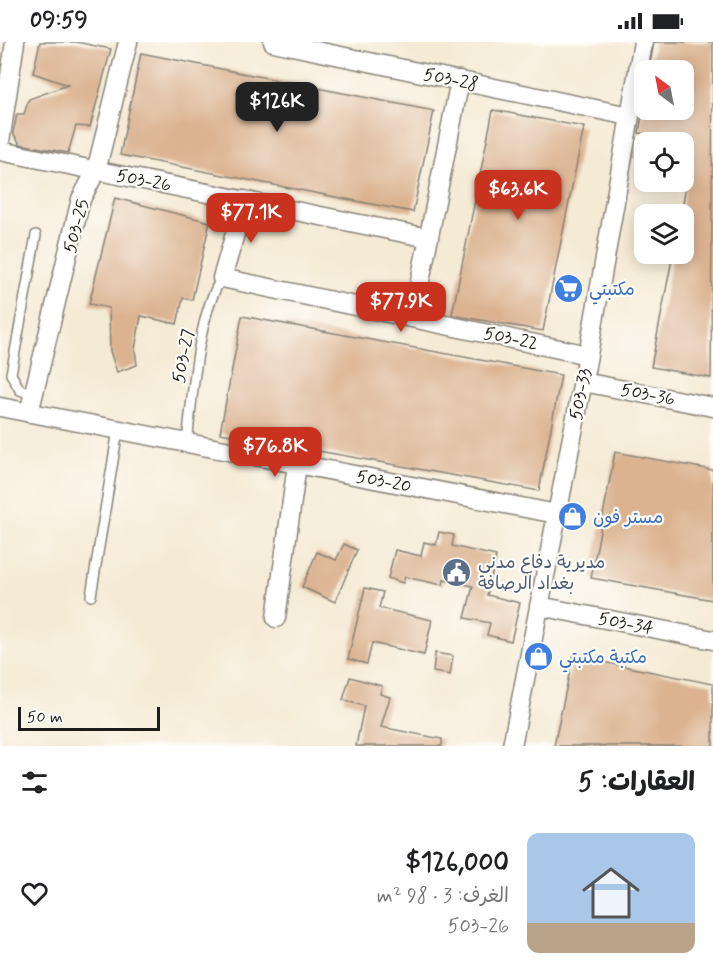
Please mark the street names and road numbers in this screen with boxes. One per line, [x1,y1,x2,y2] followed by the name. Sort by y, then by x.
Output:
[421,63,480,97] street label: 503-28
[114,164,173,198] street label: 503-26
[58,197,96,256] street label: 503-25
[481,322,540,356] street label: 503-22
[167,327,201,385] street label: 503-27
[564,366,598,422] street label: 503-33
[619,378,677,412] street label: 503-36
[354,465,413,499] street label: 503-20
[596,607,655,641] street label: 503-34

